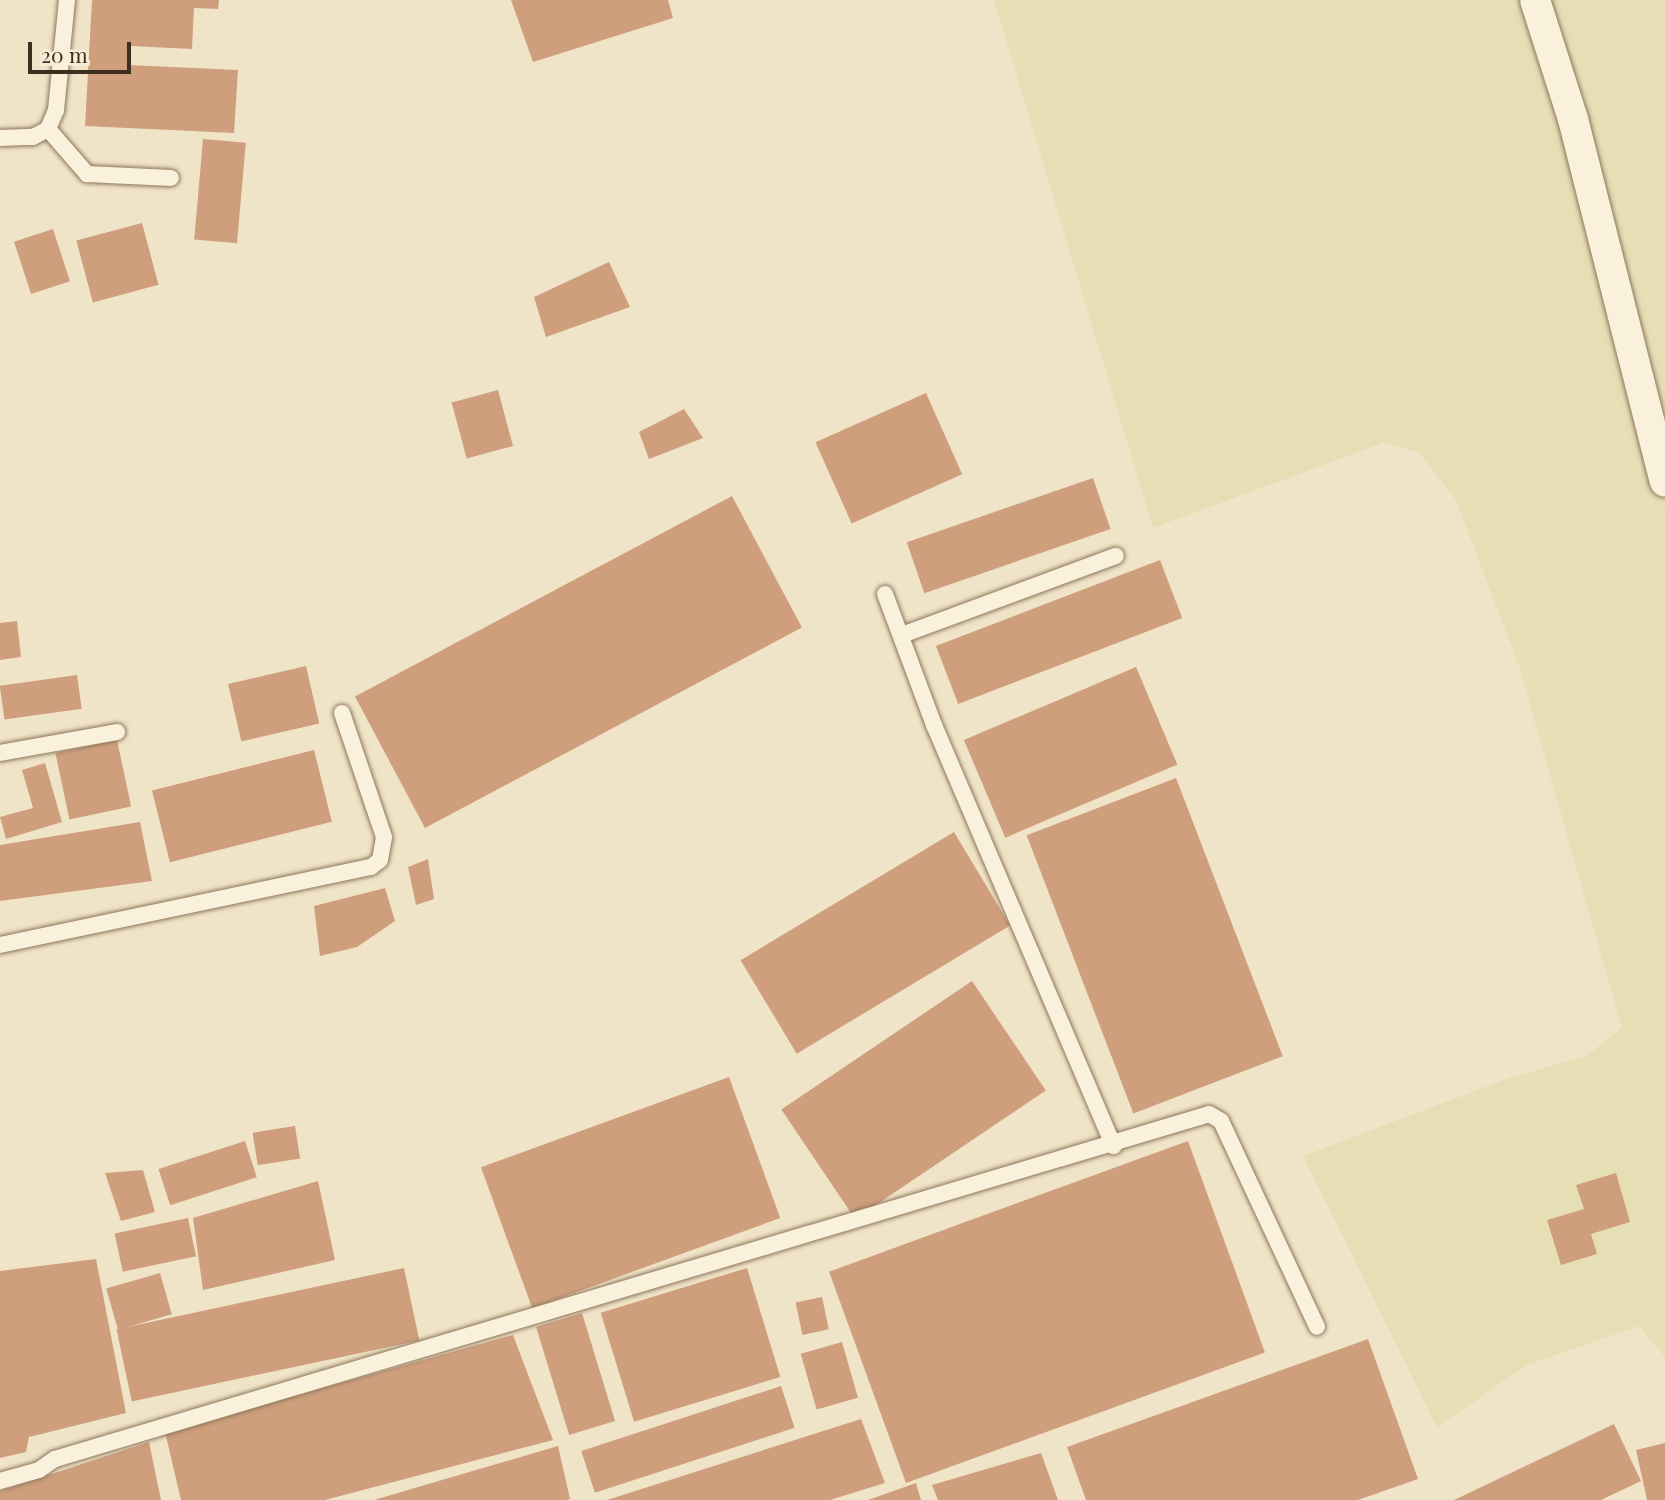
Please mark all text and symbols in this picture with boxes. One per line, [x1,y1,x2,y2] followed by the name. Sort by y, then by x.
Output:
[32,28,135,72] scale bar
[41,40,88,68] text: 20 m

